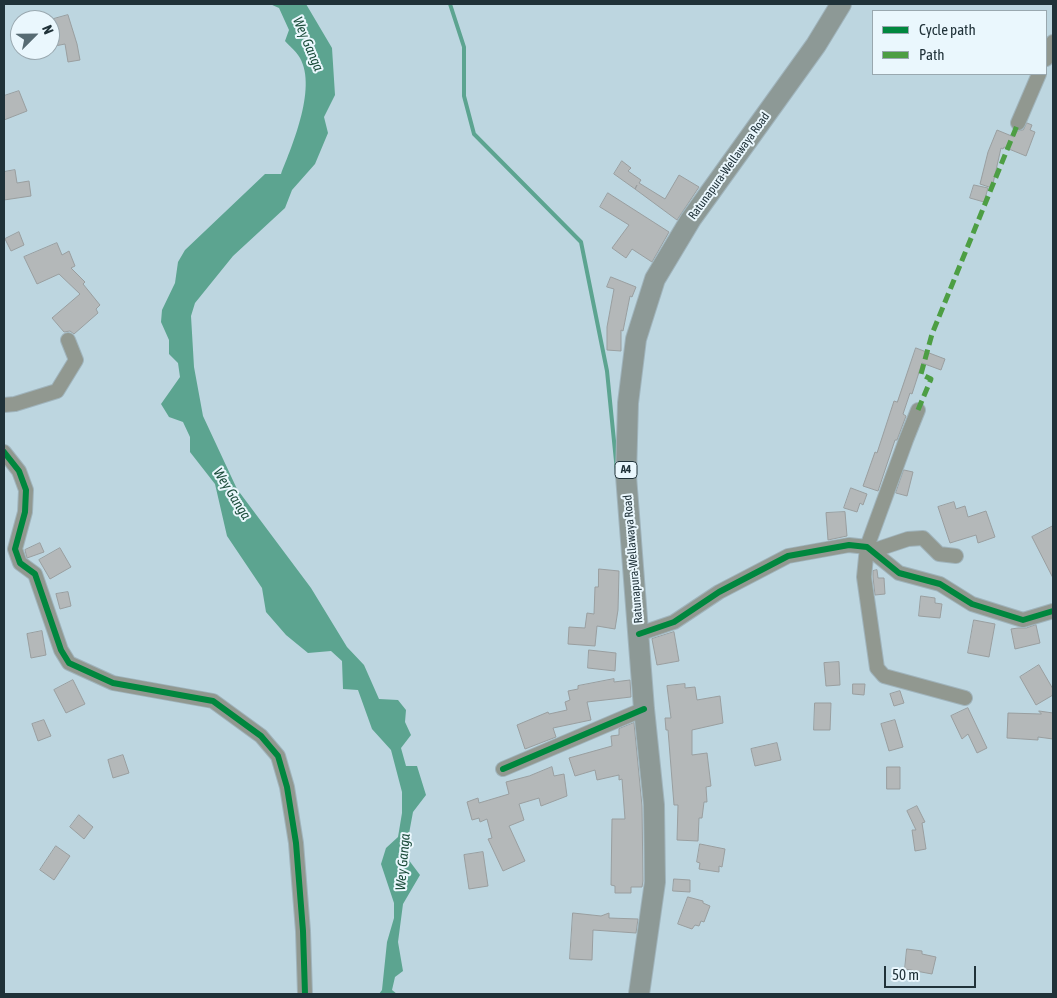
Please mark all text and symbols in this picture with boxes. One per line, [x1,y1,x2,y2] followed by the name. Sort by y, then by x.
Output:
[10,10,60,60] north arrow
[872,10,1047,75] legend
[289,14,327,74] water label: Wey Ganga
[919,21,976,38] text: Cycle path
[39,23,57,36] text: N
[919,46,945,63] text: Path
[685,110,773,222] street label: Ratunapura-Wellawaya Road
[615,462,637,478] road number: A4
[210,465,254,523] water label: Wey Ganga
[620,494,646,624] street label: Ratunapura-Wellawaya Road
[392,833,414,891] water label: Wey Ganga
[887,956,980,988] scale bar
[892,966,919,983] text: 50 m

